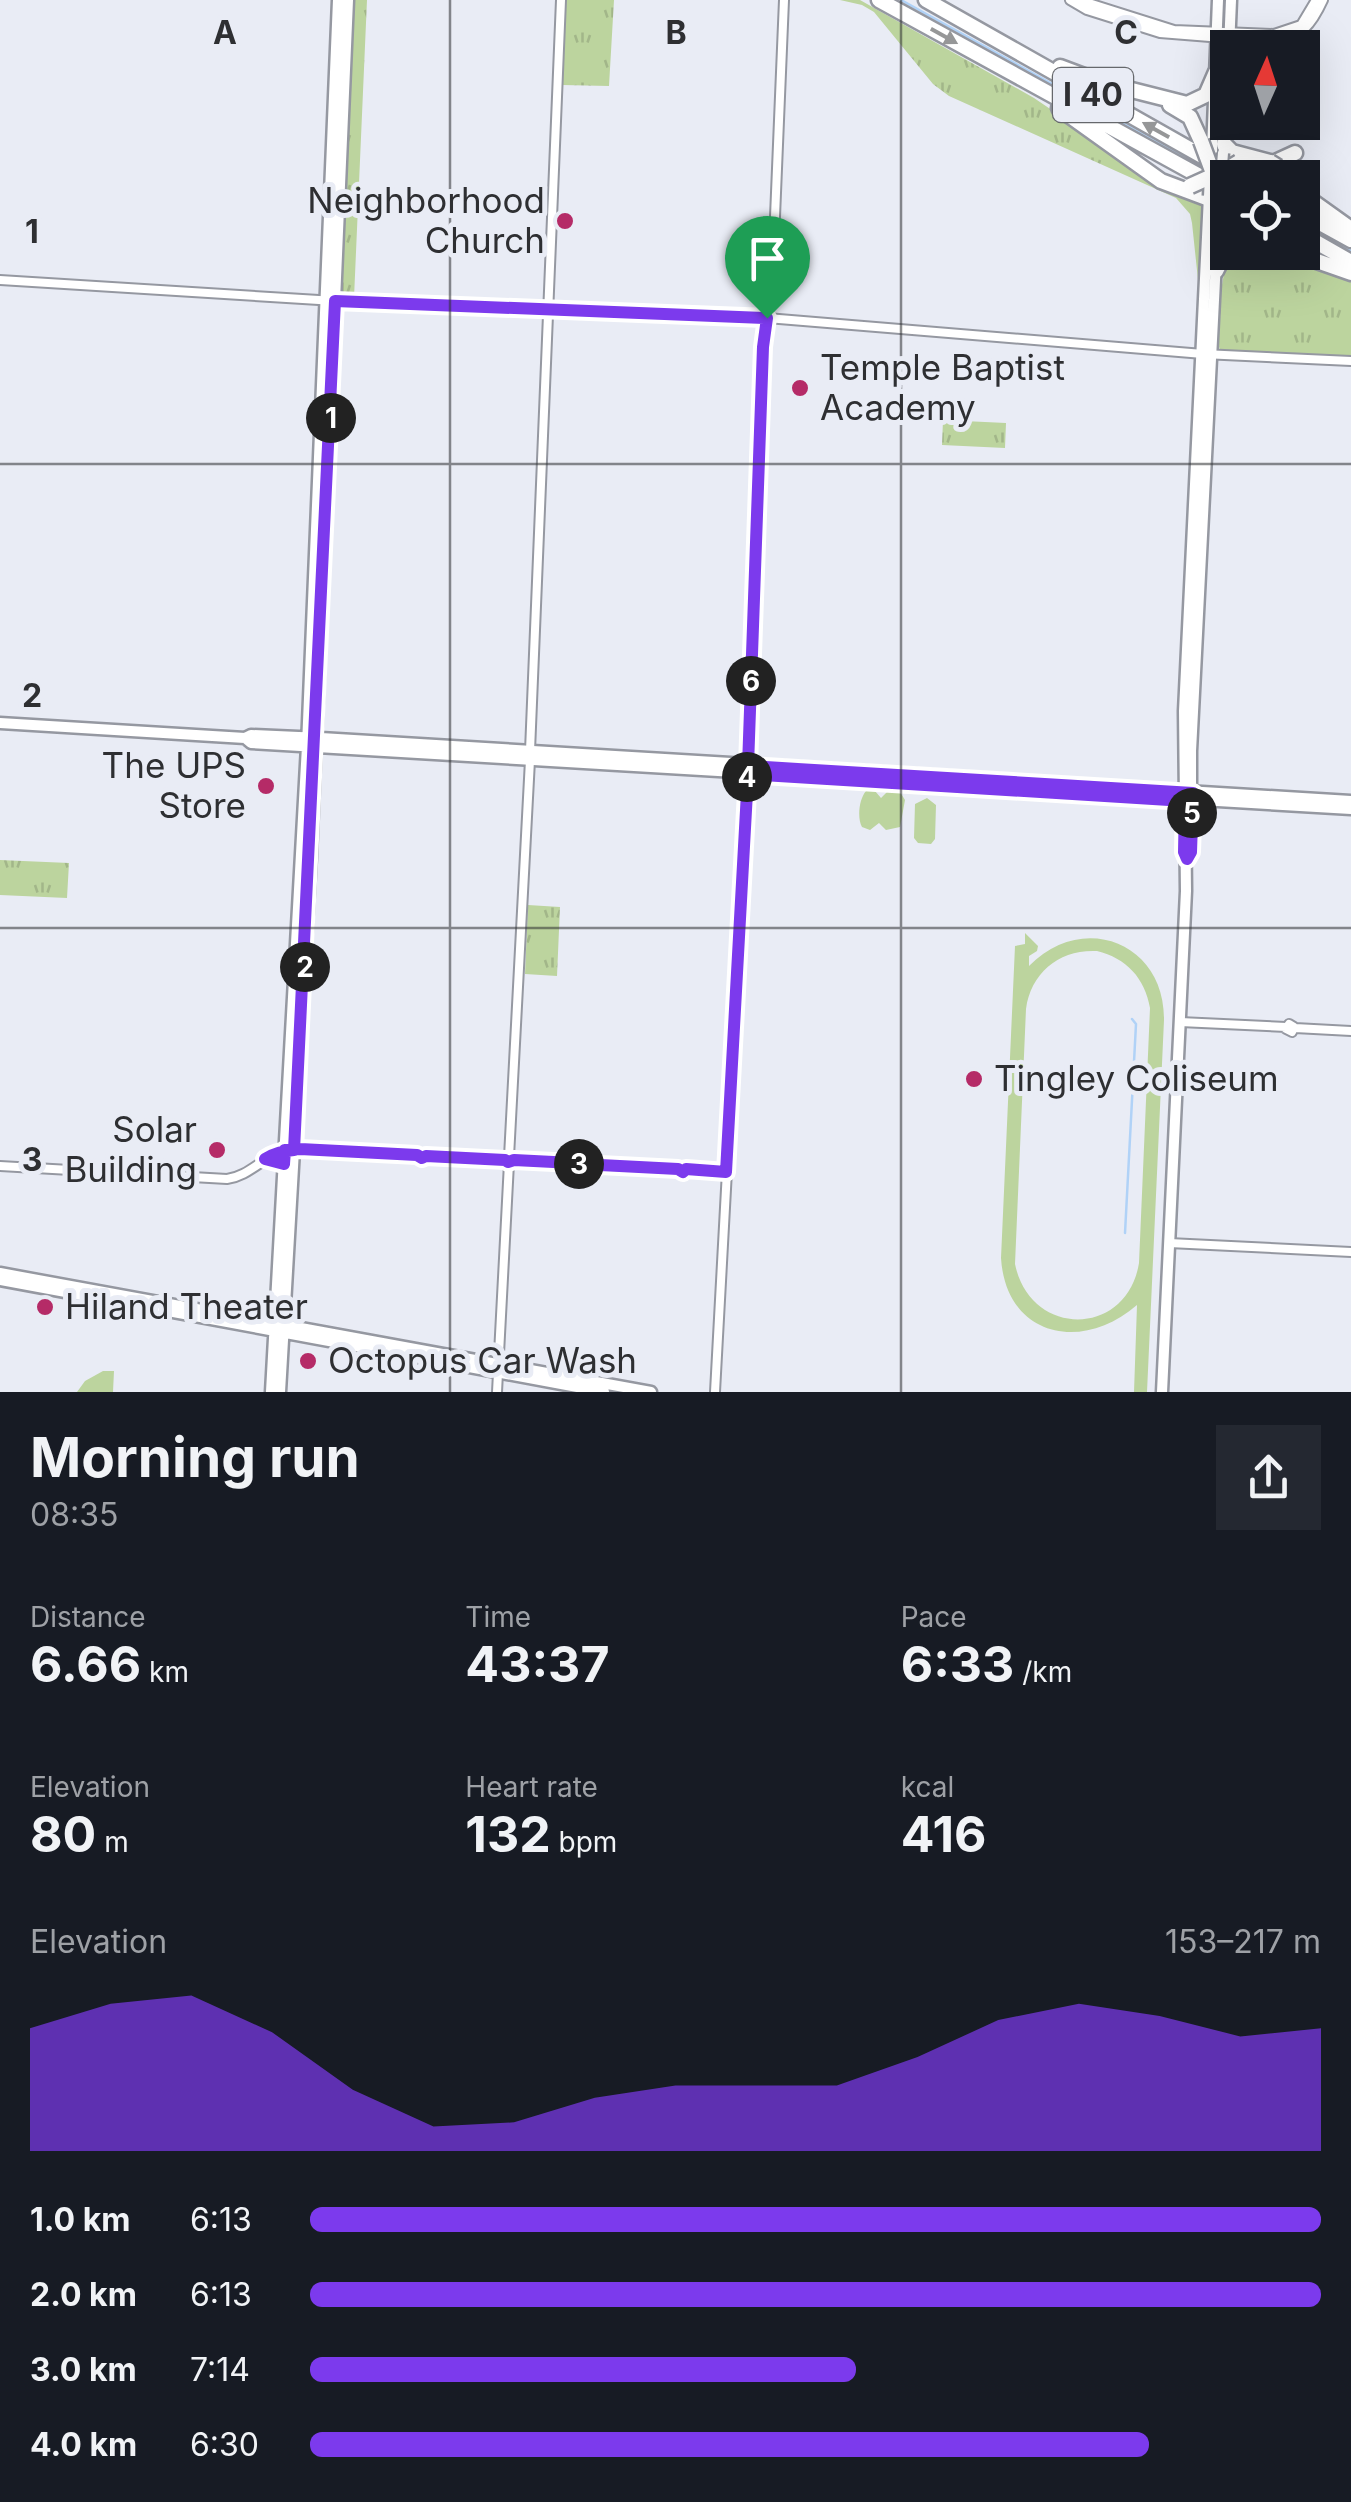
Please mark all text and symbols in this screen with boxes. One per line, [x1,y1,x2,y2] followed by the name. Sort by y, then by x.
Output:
[213,13,237,52] text: A
[665,13,687,52] text: B
[1114,13,1138,52] text: C
[930,27,958,45] one-way arrow
[1210,30,1320,140] north arrow
[1210,30,1320,270] map controls
[1053,68,1133,122] road number: I 40
[1141,121,1170,138] one-way arrow
[1210,160,1320,270] button: locate
[307,179,545,261] place label: Neighborhood Church
[554,210,576,232] marker: Neighborhood Church
[25,212,39,251] text: 1
[725,216,810,319] pin
[740,231,795,286] icon: arrive
[820,346,1065,428] place label: Temple Baptist Academy
[789,377,811,399] marker: Temple Baptist Academy
[306,393,356,443] pin: 1
[325,401,337,435] text: 1
[726,656,776,706] pin: 6
[742,664,760,698] text: 6
[22,676,42,715] text: 2
[102,744,246,826] place label: The UPS Store
[722,752,772,802] pin: 4
[738,760,756,794] text: 4
[255,775,277,797] marker: The UPS Store
[1167,788,1217,838] pin: 5
[1183,796,1201,830] text: 5
[280,942,330,992] pin: 2
[296,950,314,984] text: 2
[994,1057,1279,1099] place label: Tingley Coliseum
[963,1068,985,1090] marker: Tingley Coliseum
[64,1108,197,1190] place label: Solar Building
[206,1139,228,1161] marker: Solar Building
[554,1139,604,1189] pin: 3
[22,1140,42,1179] text: 3
[570,1147,588,1181] text: 3
[65,1285,308,1327] place label: Hiland Theater
[34,1296,56,1318] marker: Hiland Theater
[328,1339,637,1381] place label: Octopus Car Wash
[297,1350,319,1372] marker: Octopus Car Wash
[30,1424,360,1490] text: Morning run
[1216,1425,1321,1530] button: share
[30,1495,118,1534] text: 08:35
[30,1600,146,1634] text: Distance
[465,1600,531,1634] text: Time
[901,1600,967,1634] text: Pace
[30,1634,141,1694] text: 6.66
[465,1634,609,1694] text: 43:37
[901,1634,1014,1694] text: 6:33
[141,1655,189,1689] text: km
[1014,1655,1072,1689] text: /km
[30,1770,150,1804] text: Elevation
[465,1770,598,1804] text: Heart rate
[901,1770,954,1804] text: kcal
[30,1804,96,1864] text: 80
[465,1804,551,1864] text: 132
[901,1804,987,1864] text: 416
[96,1825,129,1859] text: m
[551,1825,617,1859] text: bpm
[30,1922,167,1961] text: Elevation
[1165,1922,1321,1961] text: 153–217 m
[30,2200,130,2239] text: 1.0 km
[190,2200,252,2239] text: 6:13
[30,2275,137,2314] text: 2.0 km
[190,2275,252,2314] text: 6:13
[30,2350,137,2389] text: 3.0 km
[190,2350,250,2389] text: 7:14
[30,2425,137,2464] text: 4.0 km
[190,2425,259,2464] text: 6:30

